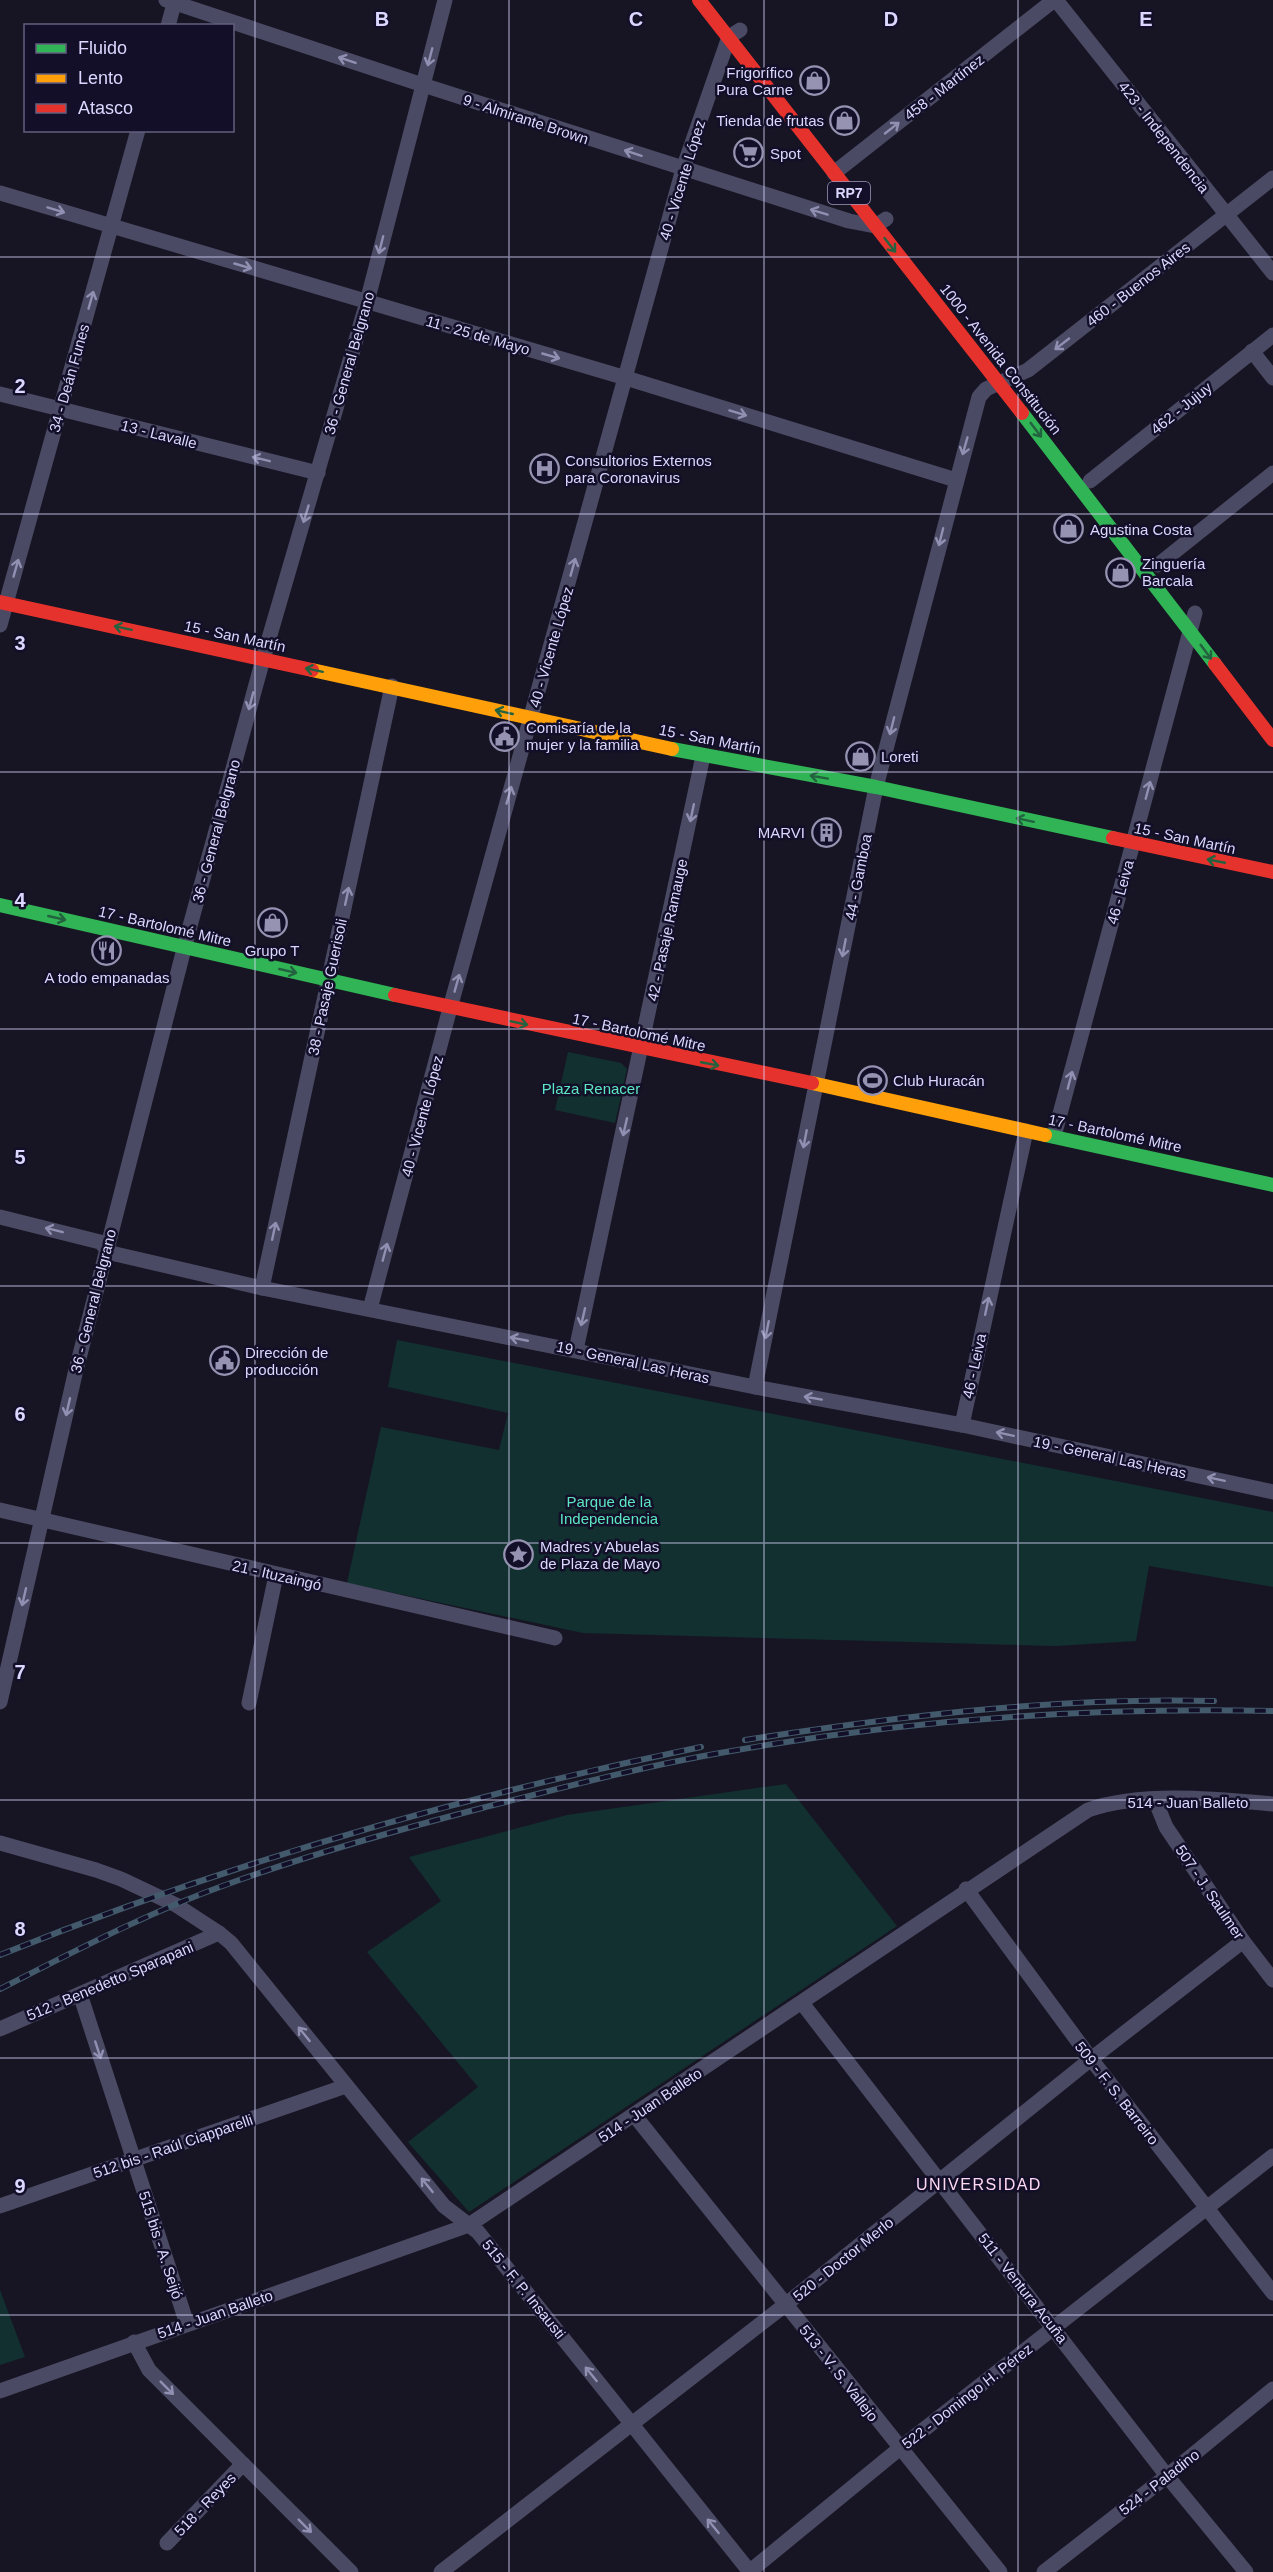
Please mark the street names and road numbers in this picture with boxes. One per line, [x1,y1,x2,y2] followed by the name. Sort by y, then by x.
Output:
[901,51,987,123] street label: 458 - Martínez
[1115,78,1213,197] street label: 423 - Independencia
[461,91,591,147] street label: 9 - Almirante Brown
[656,118,708,242] street label: 40 - Vicente López
[828,182,870,204] road number: RP7
[1083,238,1193,330] street label: 460 - Buenos Aires
[937,280,1065,438] street label: 1000 - Avenida Constitución
[320,290,378,436] street label: 36 - General Belgrano
[424,312,532,358] street label: 11 - 25 de Mayo
[45,322,93,434] street label: 34 - Deán Funes
[1147,378,1215,438] street label: 462 - Jujuy
[119,416,199,452] street label: 13 - Lavalle
[526,585,576,709] street label: 40 - Vicente López
[183,617,287,655] street label: 15 - San Martín
[658,721,762,757] street label: 15 - San Martín
[189,758,243,904] street label: 36 - General Belgrano
[1133,819,1237,857] street label: 15 - San Martín
[841,832,875,922] street label: 44 - Gamboa
[644,857,690,1003] street label: 42 - Pasaje Ramauge
[1103,857,1137,926] street label: 46 - Leiva
[97,902,233,950] street label: 17 - Bartolomé Mitre
[304,917,350,1057] street label: 38 - Pasaje Guerisoli
[571,1010,707,1054] street label: 17 - Bartolomé Mitre
[398,1054,446,1178] street label: 40 - Vicente López
[1047,1111,1183,1155] street label: 17 - Bartolomé Mitre
[67,1227,119,1375] street label: 36 - General Belgrano
[959,1331,989,1400] street label: 46 - Leiva
[555,1337,711,1387] street label: 19 - General Las Heras
[1032,1432,1188,1482] street label: 19 - General Las Heras
[231,1556,323,1594] street label: 21 - Ituzaingó
[1128,1794,1248,1811] street label: 514 - Juan Balleto
[1172,1842,1248,1942] street label: 507 - J. Saulmer
[24,1938,196,2024] street label: 512 - Benedetto Sparapani
[1072,2038,1162,2148] street label: 509 - F. S. Barreiro
[595,2064,705,2146] street label: 514 - Juan Balleto
[91,2111,255,2181] street label: 512 bis - Raúl Ciapparelli
[136,2189,186,2301] street label: 515 bis - A. Seijó
[789,2213,897,2305] street label: 520 - Doctor Merlo
[975,2230,1072,2347] street label: 511 - Ventura Acuña
[479,2236,569,2342] street label: 515 - F. P. Insausti
[155,2286,275,2342] street label: 514 - Juan Balleto
[796,2321,882,2425] street label: 513 - V. S. Vallejo
[898,2340,1036,2452] street label: 522 - Domingo H. Pérez
[1116,2446,1202,2518] street label: 524 - Paladino
[171,2469,239,2539] street label: 518 - Reyes

